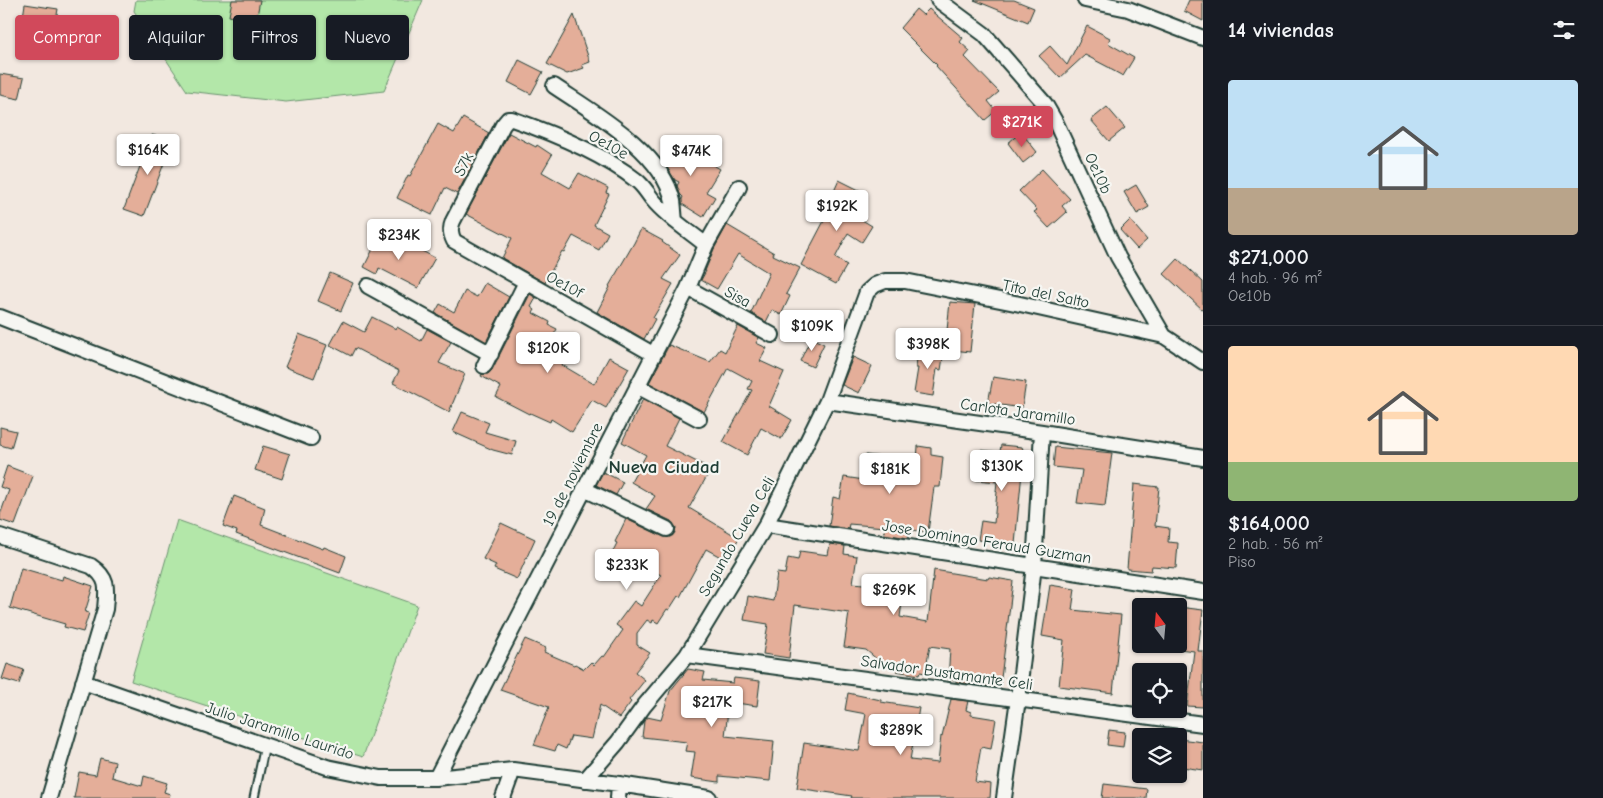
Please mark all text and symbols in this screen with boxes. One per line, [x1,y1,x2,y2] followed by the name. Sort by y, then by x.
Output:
[15,15,119,60] chip: Comprar
[129,15,223,60] chip: Alquilar
[233,15,316,60] chip: Filtros
[326,15,409,60] chip: Nuevo
[1550,16,1578,44] icon: filters
[1228,18,1334,42] text: 14 viviendas
[987,106,1057,148] pin: $271K
[1002,113,1042,131] text: $271K
[1358,113,1448,203] icon: home
[586,127,631,163] street label: Oe10e
[113,134,183,176] pin: $164K
[656,134,726,177] pin: $474K
[128,141,168,159] text: $164K
[671,142,711,160] text: $474K
[450,149,478,179] street label: S7k
[1081,150,1115,197] street label: Oe10b
[802,190,872,232] pin: $192K
[816,197,858,215] text: $192K
[364,218,434,261] pin: $234K
[378,226,420,244] text: $234K
[1228,245,1309,269] text: $271,000
[543,268,587,303] street label: Oe10f
[1228,269,1322,287] text: 4 hab. · 96 m²
[1001,276,1091,312] street label: Tito del Salto
[721,282,754,311] street label: Sisa
[1228,287,1271,305] text: Oe10b
[777,310,847,352] pin: $109K
[791,317,833,335] text: $109K
[893,328,963,370] pin: $398K
[513,332,583,374] pin: $120K
[906,335,950,353] text: $398K
[527,339,569,357] text: $120K
[1358,378,1448,468] icon: home
[959,395,1077,429] street label: Carlota Jaramillo
[539,420,607,529] street label: 19 de noviembre
[967,450,1037,492] pin: $130K
[855,452,925,495] pin: $181K
[608,456,720,478] district label: Nueva Ciudad
[981,457,1023,475] text: $130K
[870,460,910,478] text: $181K
[695,473,779,600] street label: Segundo Cueva Celi
[1228,511,1310,535] text: $164,000
[881,517,1093,567] street label: Jose Domingo Feraud Guzman
[1228,535,1323,553] text: 2 hab. · 56 m²
[592,548,662,591] pin: $233K
[1228,553,1256,571] text: Piso
[606,556,648,574] text: $233K
[859,574,929,616] pin: $269K
[872,581,916,599] text: $269K
[1132,598,1188,652] north arrow
[1132,598,1187,783] map controls
[860,652,1034,694] street label: Salvador Bustamante Celi
[1132,663,1187,718] button: locate
[677,686,747,728] pin: $217K
[692,693,732,711] text: $217K
[203,698,356,763] street label: Julio Jaramillo Laurido
[866,714,936,756] pin: $289K
[879,721,923,739] text: $289K
[1132,728,1187,783] button: layers

